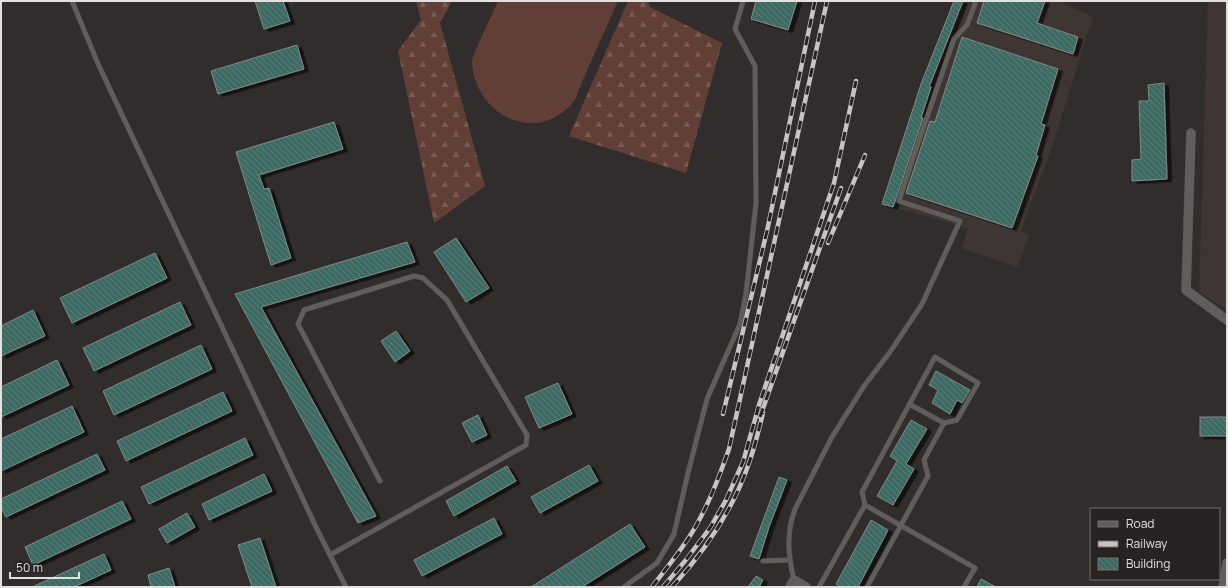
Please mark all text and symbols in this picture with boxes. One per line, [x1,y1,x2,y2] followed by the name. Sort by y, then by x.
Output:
[1090,508,1220,580] legend
[1126,515,1154,532] text: Road
[1126,535,1168,552] text: Railway
[10,554,79,580] scale bar
[1126,555,1170,572] text: Building
[16,559,43,576] text: 50 m

